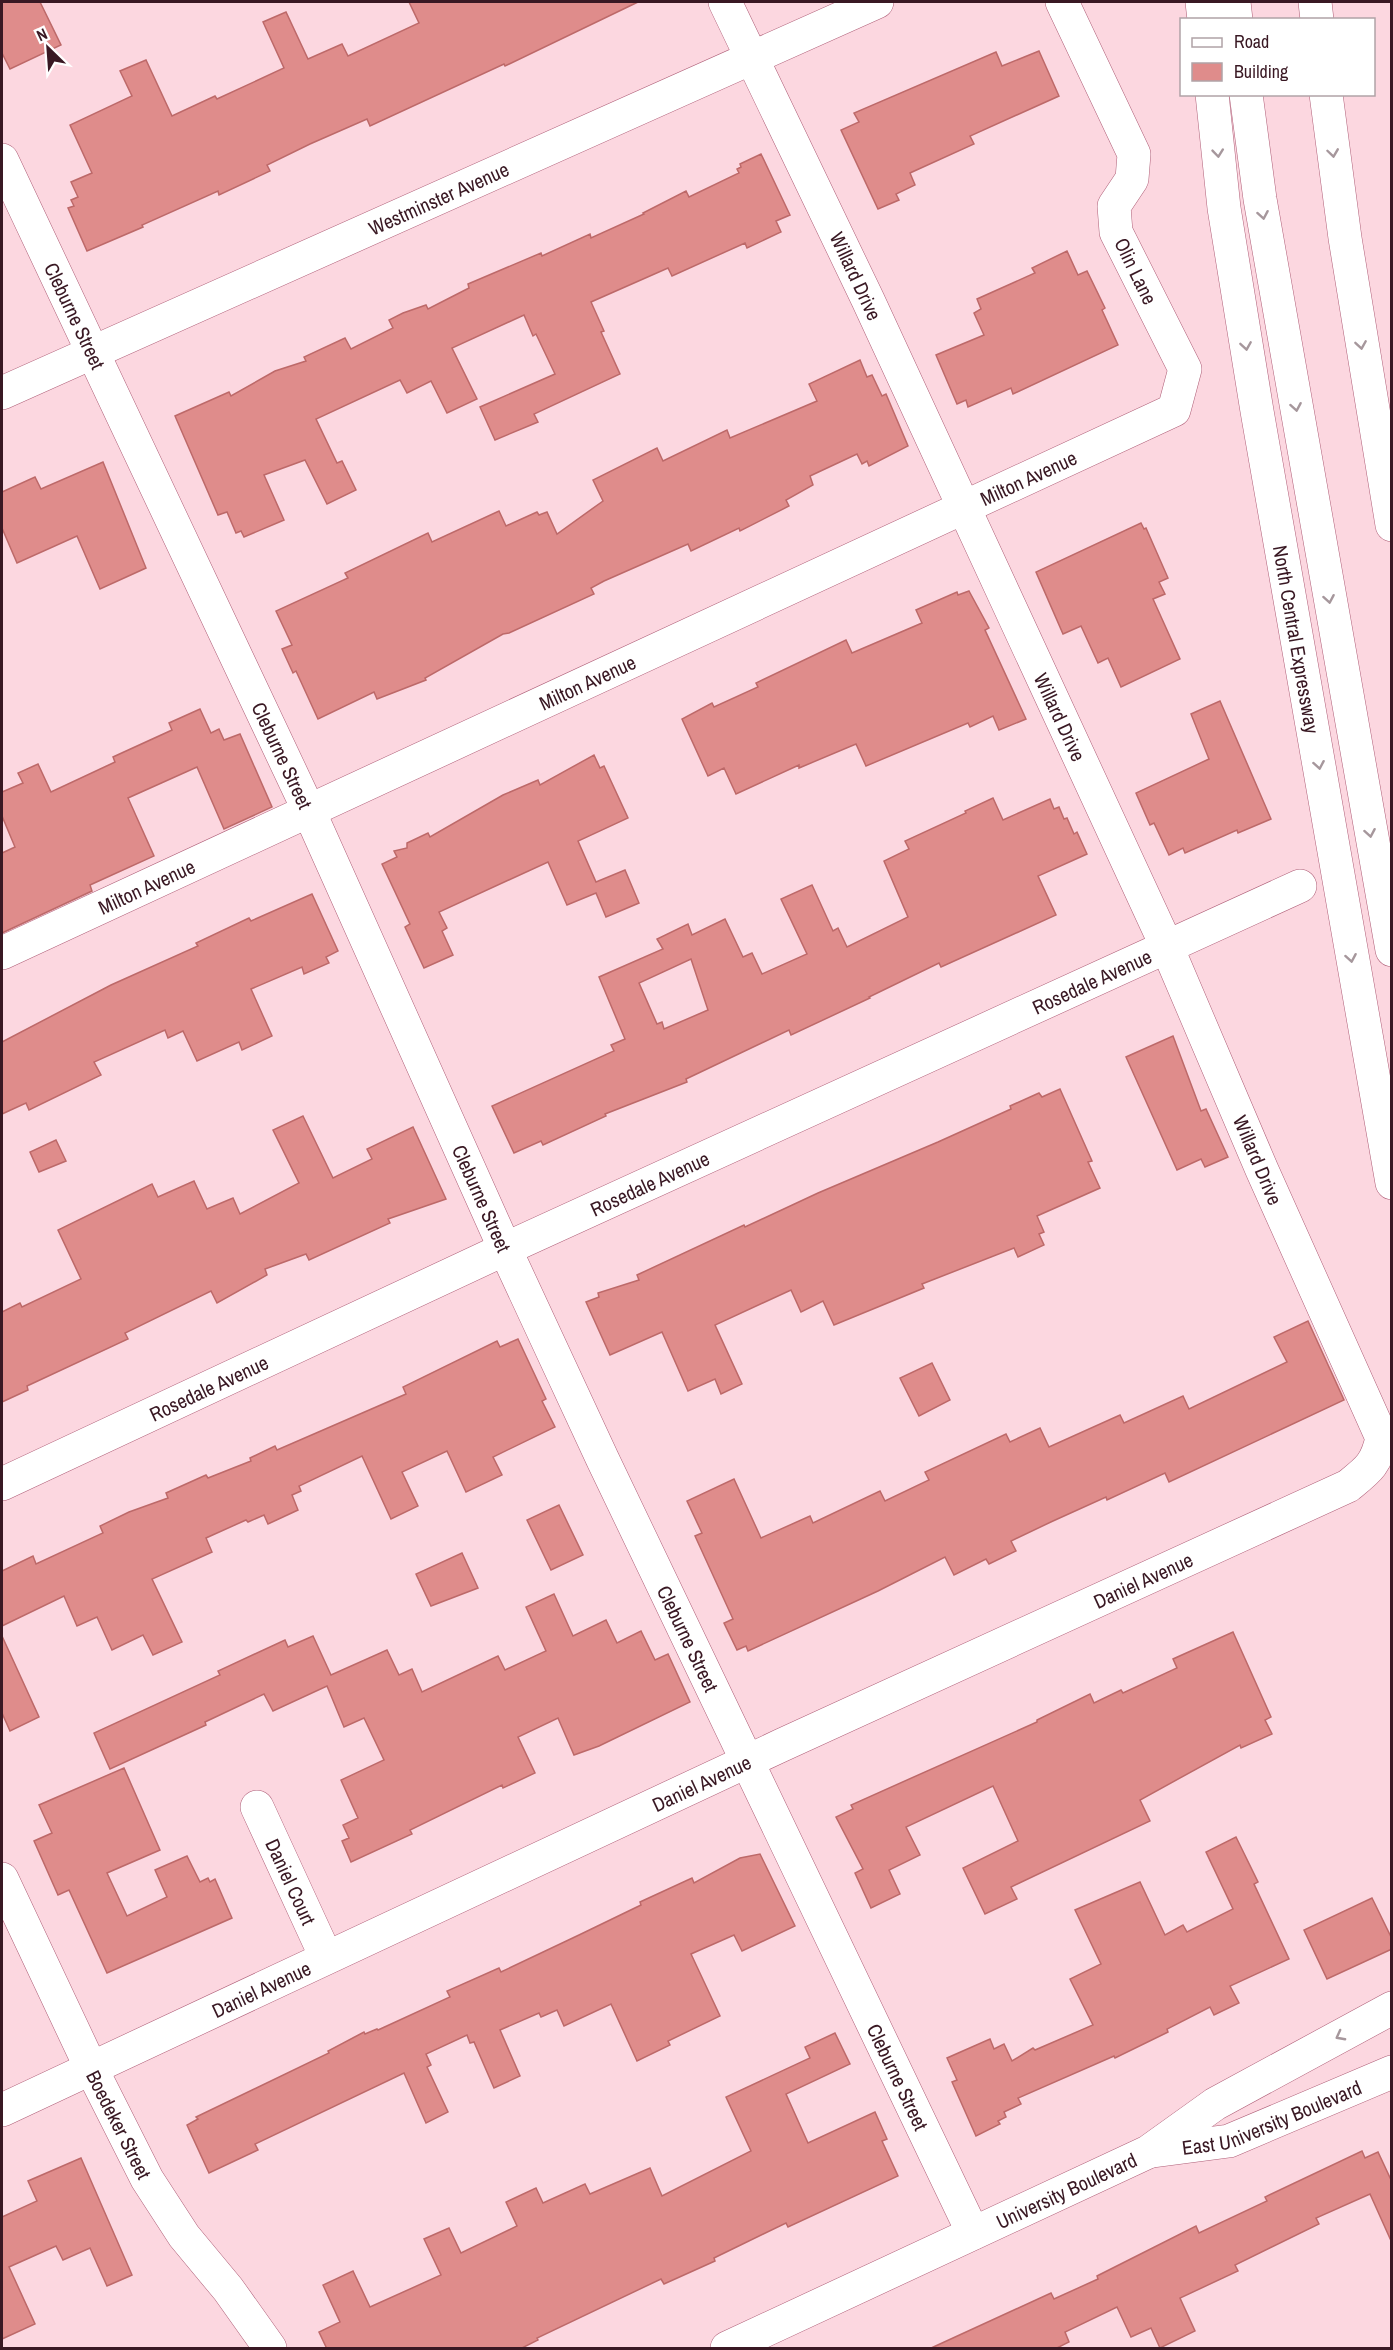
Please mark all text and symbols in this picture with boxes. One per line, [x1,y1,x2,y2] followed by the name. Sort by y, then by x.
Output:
[18,18,78,78] north arrow
[1180,18,1375,96] legend
[33,22,51,46] text: N
[1234,29,1269,54] text: Road
[1234,59,1289,84] text: Building
[1211,148,1224,157] one-way arrow
[1326,148,1339,157] one-way arrow
[364,155,513,241] street label: Westminster Avenue
[1256,210,1268,220] one-way arrow
[824,227,888,325] street label: Willard Drive
[1108,233,1164,309] street label: Olin Lane
[39,258,112,374] street label: Cleburne Street
[1240,341,1252,350] one-way arrow
[1355,341,1367,350] one-way arrow
[1289,402,1301,412] one-way arrow
[975,443,1081,512] street label: Milton Avenue
[1267,543,1327,736] street label: North Central Expressway
[1322,594,1335,604] one-way arrow
[535,648,640,716] street label: Milton Avenue
[1028,668,1092,766] street label: Willard Drive
[246,697,320,813] street label: Cleburne Street
[1312,761,1324,770] one-way arrow
[1364,828,1376,837] one-way arrow
[94,852,199,920] street label: Milton Avenue
[1028,942,1156,1020] street label: Rosedale Avenue
[1345,953,1357,962] one-way arrow
[1227,1111,1289,1209] street label: Willard Drive
[446,1140,518,1257] street label: Cleburne Street
[585,1144,713,1222] street label: Rosedale Avenue
[145,1348,272,1427] street label: Rosedale Avenue
[1089,1545,1197,1614] street label: Daniel Avenue
[651,1581,726,1696] street label: Cleburne Street
[647,1748,755,1818] street label: Daniel Avenue
[260,1834,323,1929] street label: Daniel Court
[207,1954,315,2024] street label: Daniel Avenue
[861,2019,935,2135] street label: Cleburne Street
[1336,2029,1346,2040] one-way arrow
[81,2065,158,2184] street label: Boedeker Street
[1180,2073,1365,2161] street label: East University Boulevard
[991,2146,1141,2235] street label: University Boulevard

